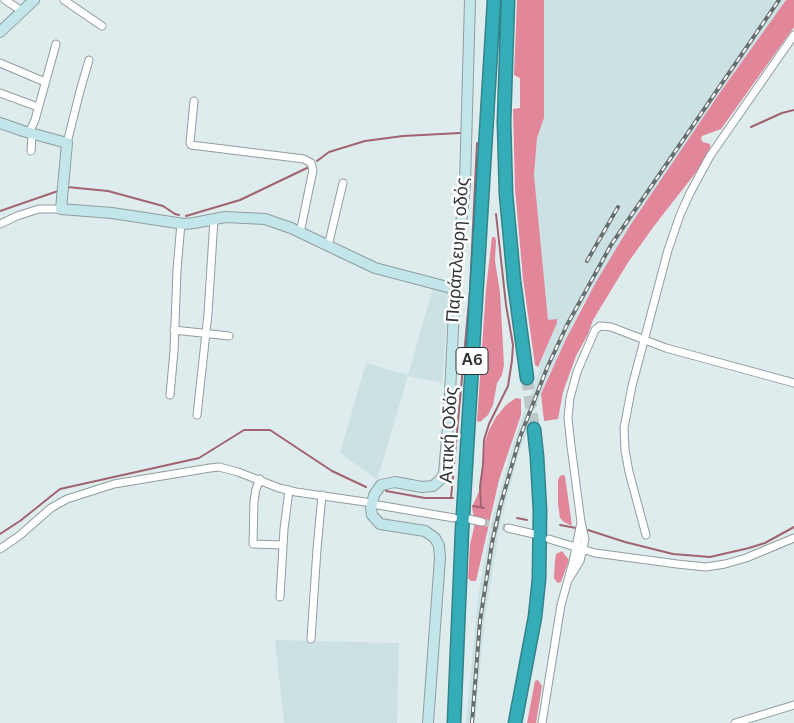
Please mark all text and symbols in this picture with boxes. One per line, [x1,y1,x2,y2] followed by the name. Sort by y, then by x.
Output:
[443,177,475,323] street label: Παράπλευρη οδός
[456,348,488,374] road number: Α6
[437,386,463,484] street label: Αττική Οδός

